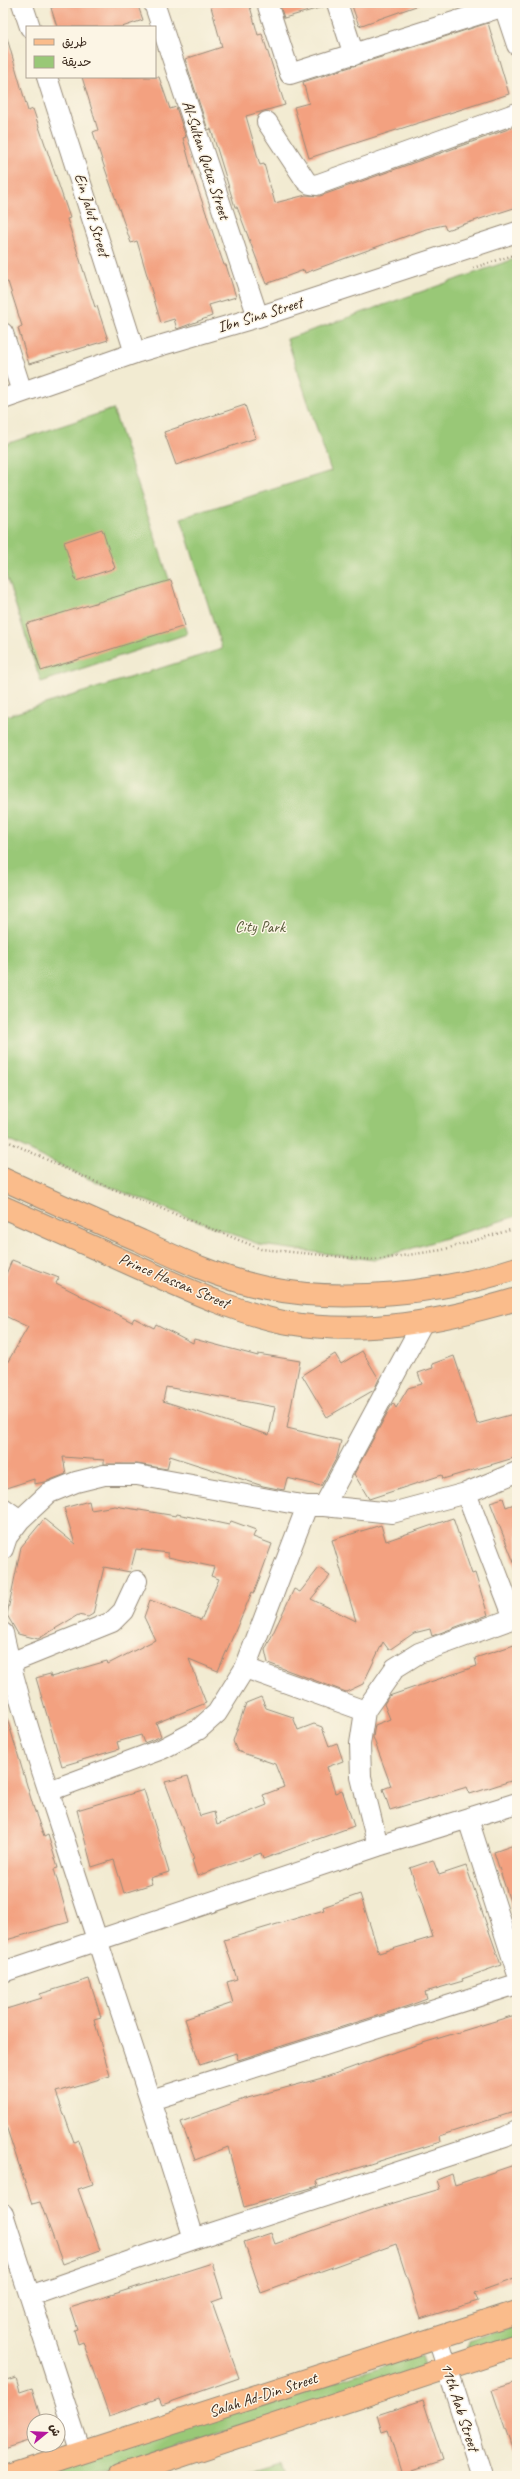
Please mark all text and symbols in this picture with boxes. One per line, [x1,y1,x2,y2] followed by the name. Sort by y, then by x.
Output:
[26,26,156,78] legend
[62,34,87,50] text: طريق
[62,54,91,70] text: حديقة
[177,98,235,223] street label: Al-Sultan Qutuz Street
[70,171,115,262] street label: Ein Jalut Street
[215,292,307,337] street label: Ibn Sina Street
[235,917,286,937] park label: City Park
[116,1249,235,1314] street label: Prince Hassan Street
[436,2360,484,2456] street label: 11th Aab Street
[206,2368,321,2422] street label: Salah Ad-Din Street
[26,2413,66,2453] north arrow
[47,2422,64,2438] text: ش

